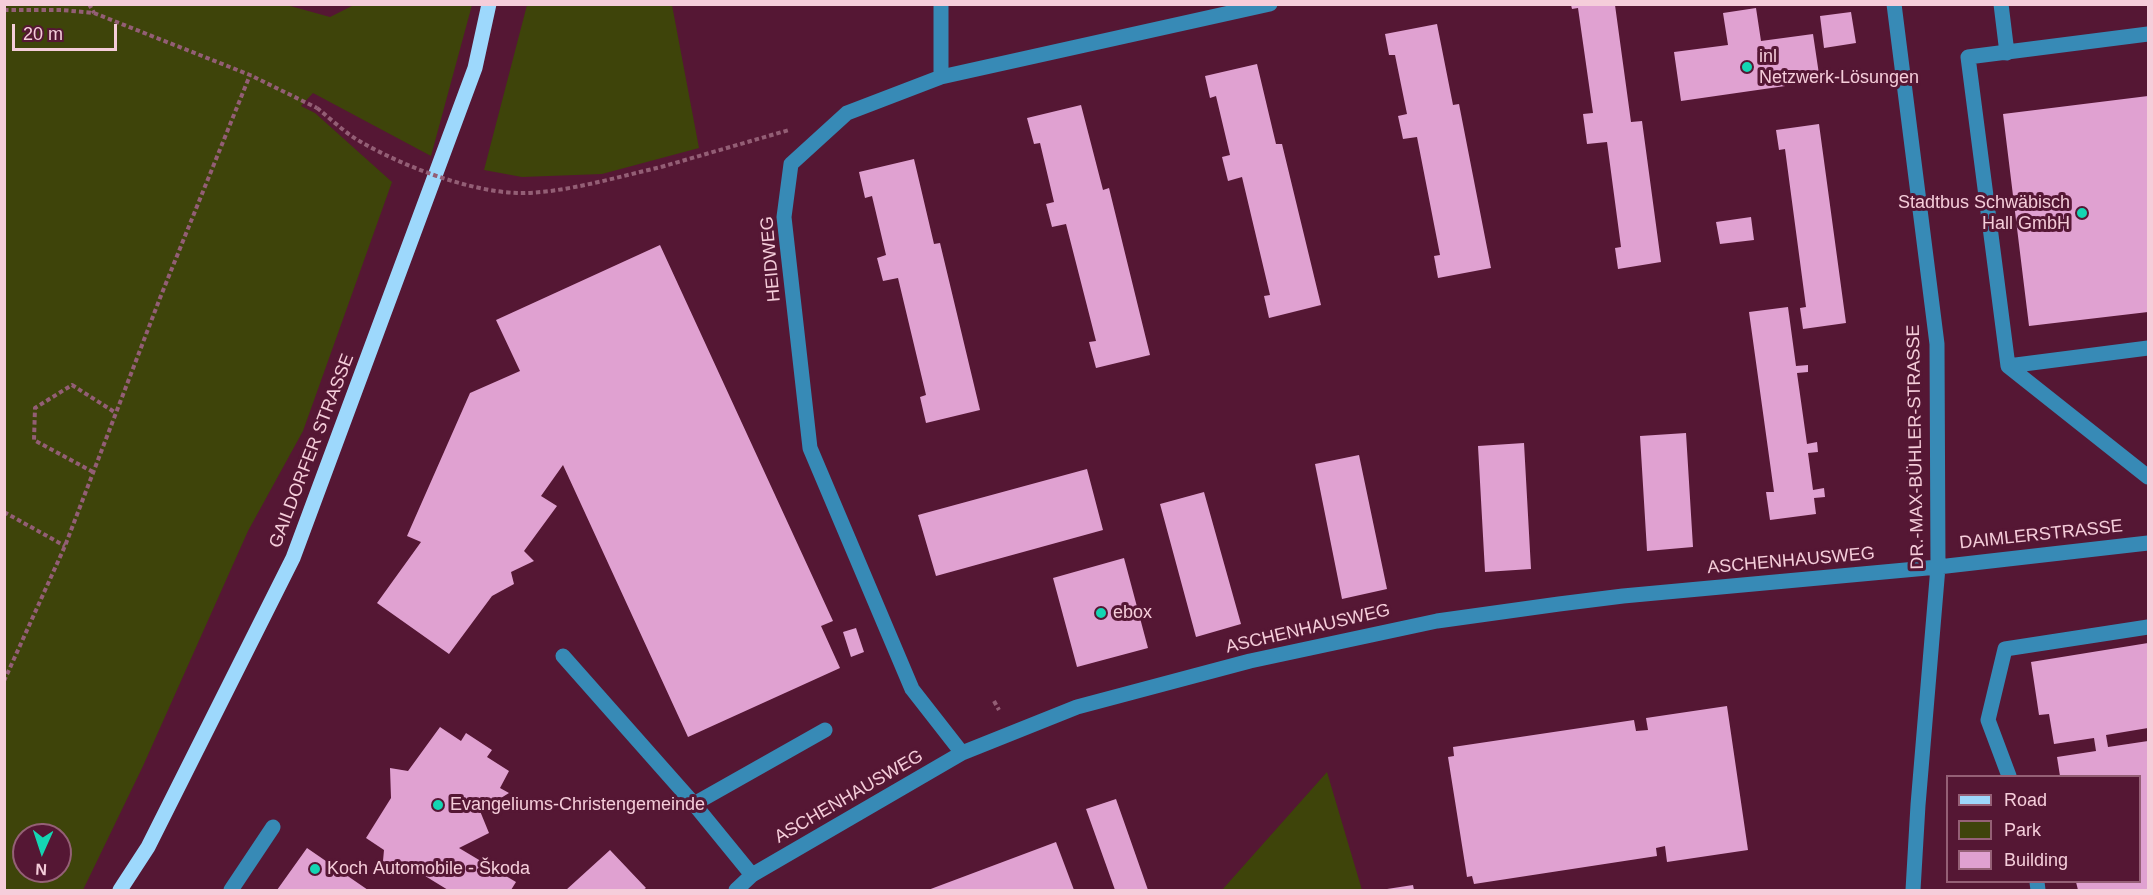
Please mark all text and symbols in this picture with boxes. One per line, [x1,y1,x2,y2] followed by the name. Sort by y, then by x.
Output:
[15,12,120,50] scale bar
[23,24,63,44] text: 20 m
[1759,46,1919,88] place label: inl Netzwerk-Lösungen
[1740,60,1754,74] marker: inl Netzwerk-Lösungen
[1898,192,2070,234] place label: Stadtbus Schwäbisch Hall GmbH
[2075,206,2089,220] marker: Stadtbus Schwäbisch Hall GmbH
[756,215,786,303] street label: HEIDWEG
[1903,324,1929,570] street label: DR.-MAX-BÜHLER-STRASSE
[265,351,359,551] street label: GAILDORFER STRASSE
[1958,516,2124,554] street label: DAIMLERSTRASSE
[1706,543,1876,579] street label: ASCHENHAUSWEG
[1224,600,1392,658] street label: ASCHENHAUSWEG
[1113,602,1152,624] place label: ebox
[1094,606,1108,620] marker: ebox
[771,746,927,848] street label: ASCHENHAUSWEG
[1946,775,2141,883] legend
[2004,790,2047,810] text: Road
[450,794,705,816] place label: Evangeliums-Christengemeinde
[431,798,445,812] marker: Evangeliums-Christengemeinde
[2004,820,2041,840] text: Park
[12,823,72,883] north arrow
[2004,850,2068,870] text: Building
[327,858,530,880] place label: Koch Automobile - Škoda
[35,861,47,878] text: N
[308,862,322,876] marker: Koch Automobile - Škoda

